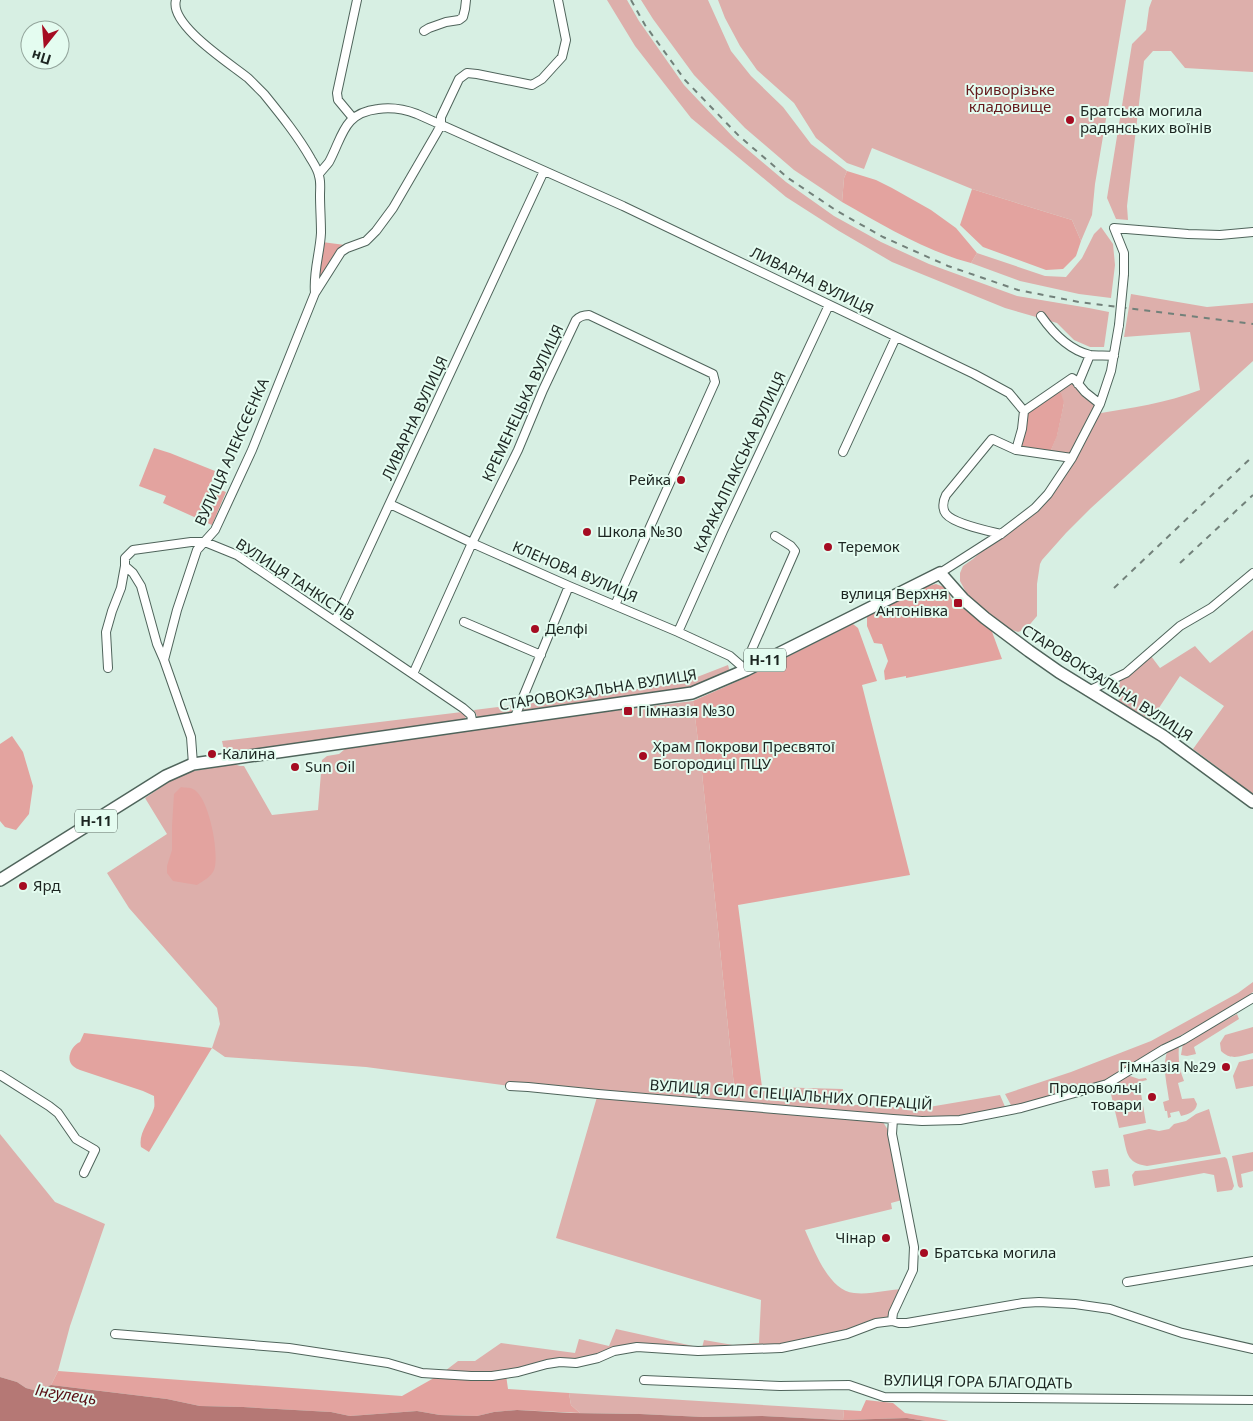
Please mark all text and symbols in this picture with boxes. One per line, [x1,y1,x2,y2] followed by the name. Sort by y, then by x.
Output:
[20,20,70,70] north arrow
[29,46,53,70] text: Пн
[965,79,1055,116] park label: Криворізьке кладовище
[1080,100,1212,137] place label: Братська могила радянських воїнів
[1064,114,1076,126] marker: Братська могила радянських воїнів
[747,242,877,319] street label: ЛИВАРНА ВУЛИЦЯ
[477,321,567,484] street label: КРЕМЕНЕЦЬКА ВУЛИЦЯ
[377,352,452,483] street label: ЛИВАРНА ВУЛИЦЯ
[688,368,790,555] street label: КАРАКАЛПАКСЬКА ВУЛИЦЯ
[189,374,273,529] street label: ВУЛИЦЯ АЛЕКСЄЄНКА
[628,469,671,489] place label: Рейка
[675,474,687,486] marker: Рейка
[597,521,683,541] place label: Школа №30
[581,526,593,538] marker: Школа №30
[232,533,359,625] street label: ВУЛИЦЯ ТАНКІСТІВ
[510,536,641,606] street label: КЛЕНОВА ВУЛИЦЯ
[838,536,900,556] place label: Теремок
[822,541,834,553] marker: Теремок
[841,583,948,620] place label: вулиця Верхня Антонівка
[952,597,964,609] marker: вулиця Верхня Антонівка
[545,618,588,638] place label: Делфі
[1018,619,1197,745] street label: СТАРОВОКЗАЛЬНА ВУЛИЦЯ
[529,623,541,635] marker: Делфі
[744,648,786,672] road number: Н-11
[497,663,698,715] street label: СТАРОВОКЗАЛЬНА ВУЛИЦЯ
[638,700,735,720] place label: Гімназія №30
[622,705,634,717] marker: Гімназія №30
[653,736,835,773] place label: Храм Покрови Пресвятої Богородиці ПЦУ
[222,743,275,763] place label: Калина
[206,748,218,760] marker: Калина
[637,750,649,762] marker: Храм Покрови Пресвятої Богородиці ПЦУ
[305,756,355,776] place label: Sun Oil
[289,761,301,773] marker: Sun Oil
[75,809,117,832] road number: Н-11
[33,875,61,895] place label: Ярд
[17,880,29,892] marker: Ярд
[1119,1056,1216,1076] place label: Гімназія №29
[1220,1061,1232,1073] marker: Гімназія №29
[649,1074,933,1114] street label: ВУЛИЦЯ СИЛ СПЕЦІАЛЬНИХ ОПЕРАЦІЙ
[1049,1077,1142,1114] place label: Продовольчі товари
[1146,1091,1158,1103] marker: Продовольчі товари
[835,1227,876,1247] place label: Чінар
[880,1232,892,1244] marker: Чінар
[934,1242,1056,1262] place label: Братська могила
[918,1247,930,1259] marker: Братська могила
[883,1369,1073,1393] street label: ВУЛИЦЯ ГОРА БЛАГОДАТЬ
[34,1378,98,1410] water label: Інгулець

